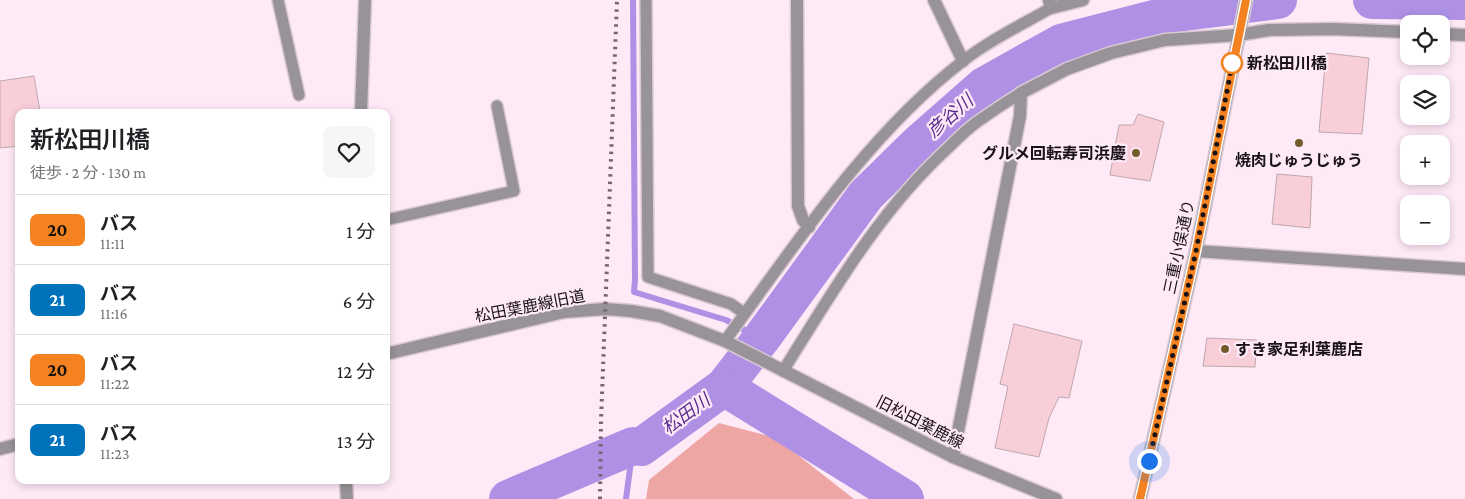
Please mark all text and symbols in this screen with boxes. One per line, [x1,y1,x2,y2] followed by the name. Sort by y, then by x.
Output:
[1400,15,1450,245] map controls
[1400,15,1450,65] button: locate
[1221,52,1243,74] marker: 新松田川橋
[1247,55,1327,72] place label: 新松田川橋
[1400,75,1450,125] button: layers
[923,89,978,141] water label: 彦谷川
[30,126,150,153] text: 新松田川橋
[323,126,375,178] button: heart
[1400,135,1450,185] button: +
[1293,137,1305,149] marker: 焼肉じゅうじゅう
[982,144,1126,162] place label: グルメ回転寿司浜慶
[1130,147,1142,159] marker: グルメ回転寿司浜慶
[1235,152,1363,169] place label: 焼肉じゅうじゅう
[30,164,146,181] text: 徒歩 · 2 分 · 130 m
[1400,195,1450,245] button: −
[1161,198,1197,296] street label: 三重小俣通り
[100,213,138,234] text: バス
[47,220,68,240] text: 20
[346,221,375,242] text: 1 分
[100,235,125,252] text: 11:11
[100,283,138,304] text: バス
[473,287,587,325] street label: 松田葉鹿線旧道
[50,290,65,310] text: 21
[343,291,375,312] text: 6 分
[100,305,128,322] text: 11:16
[1235,341,1363,358] place label: すき家足利葉鹿店
[1219,343,1231,355] marker: すき家足利葉鹿店
[100,353,138,374] text: バス
[47,360,68,380] text: 20
[337,361,375,382] text: 12 分
[100,375,129,392] text: 11:22
[658,389,715,438] water label: 松田川
[873,393,967,451] street label: 旧松田葉鹿線
[100,423,138,444] text: バス
[50,430,65,450] text: 21
[337,431,375,452] text: 13 分
[100,445,130,462] text: 11:23
[1137,449,1162,474] your location

